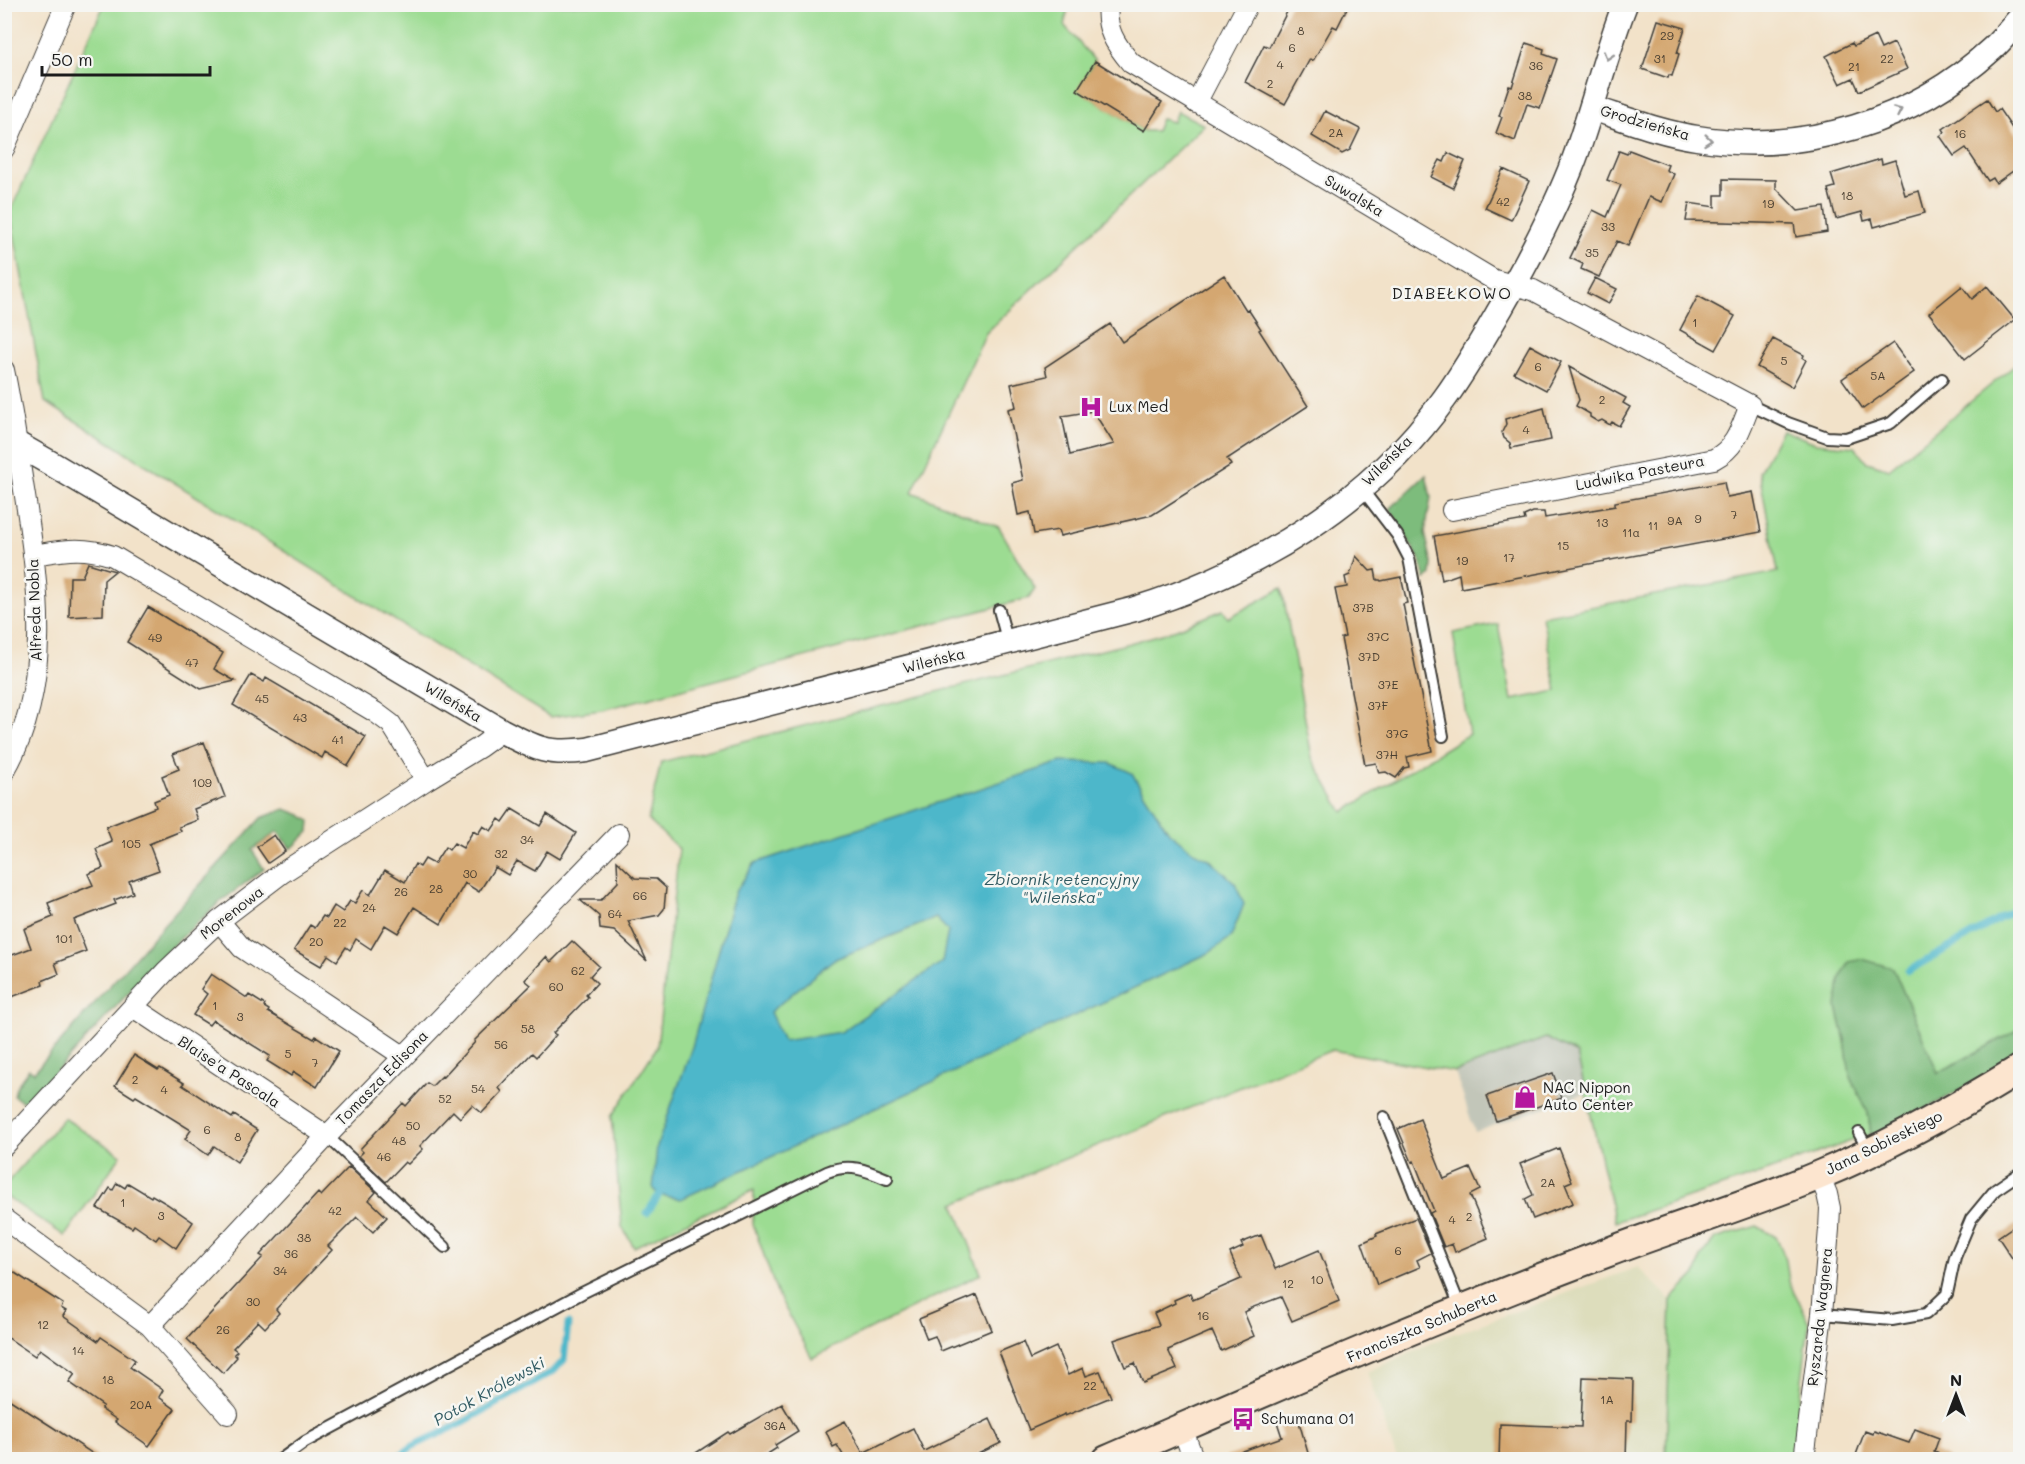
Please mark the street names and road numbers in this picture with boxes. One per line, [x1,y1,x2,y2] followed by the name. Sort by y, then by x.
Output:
[1598,100,1692,144] street label: Grodzieńska
[1321,170,1388,221] street label: Suwalska
[1357,431,1416,490] street label: Wileńska
[1574,450,1706,494] street label: Ludwika Pasteura
[22,558,46,662] street label: Alfreda Nobla
[900,643,967,677] street label: Wileńska
[421,676,486,726] street label: Wileńska
[195,881,267,943] street label: Morenowa
[331,1025,432,1129] street label: Tomasza Edisona
[175,1031,285,1112] street label: Blaise'a Pascala
[1822,1105,1945,1179] street label: Jana Sobieskiego
[1802,1247,1836,1387] street label: Ryszarda Wagnera
[1344,1285,1500,1367] street label: Franciszka Schuberta

